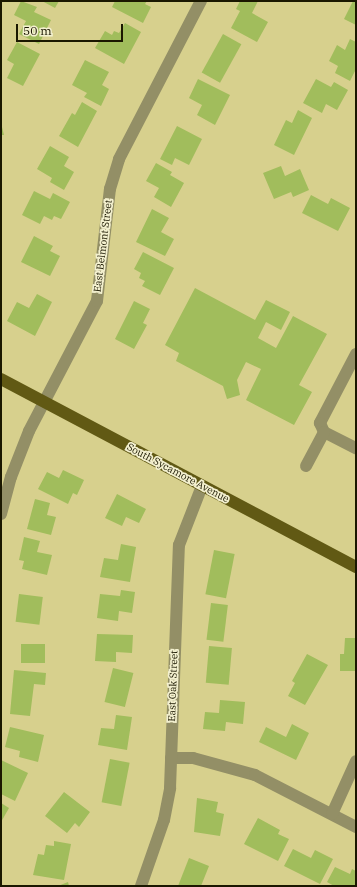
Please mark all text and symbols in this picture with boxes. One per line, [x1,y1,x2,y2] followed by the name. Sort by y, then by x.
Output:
[18,16,125,42] scale bar
[23,23,52,38] text: 50 m
[91,199,115,293] street label: East Belmont Street
[125,441,231,505] street label: South Sycamore Avenue
[166,650,180,722] street label: East Oak Street

